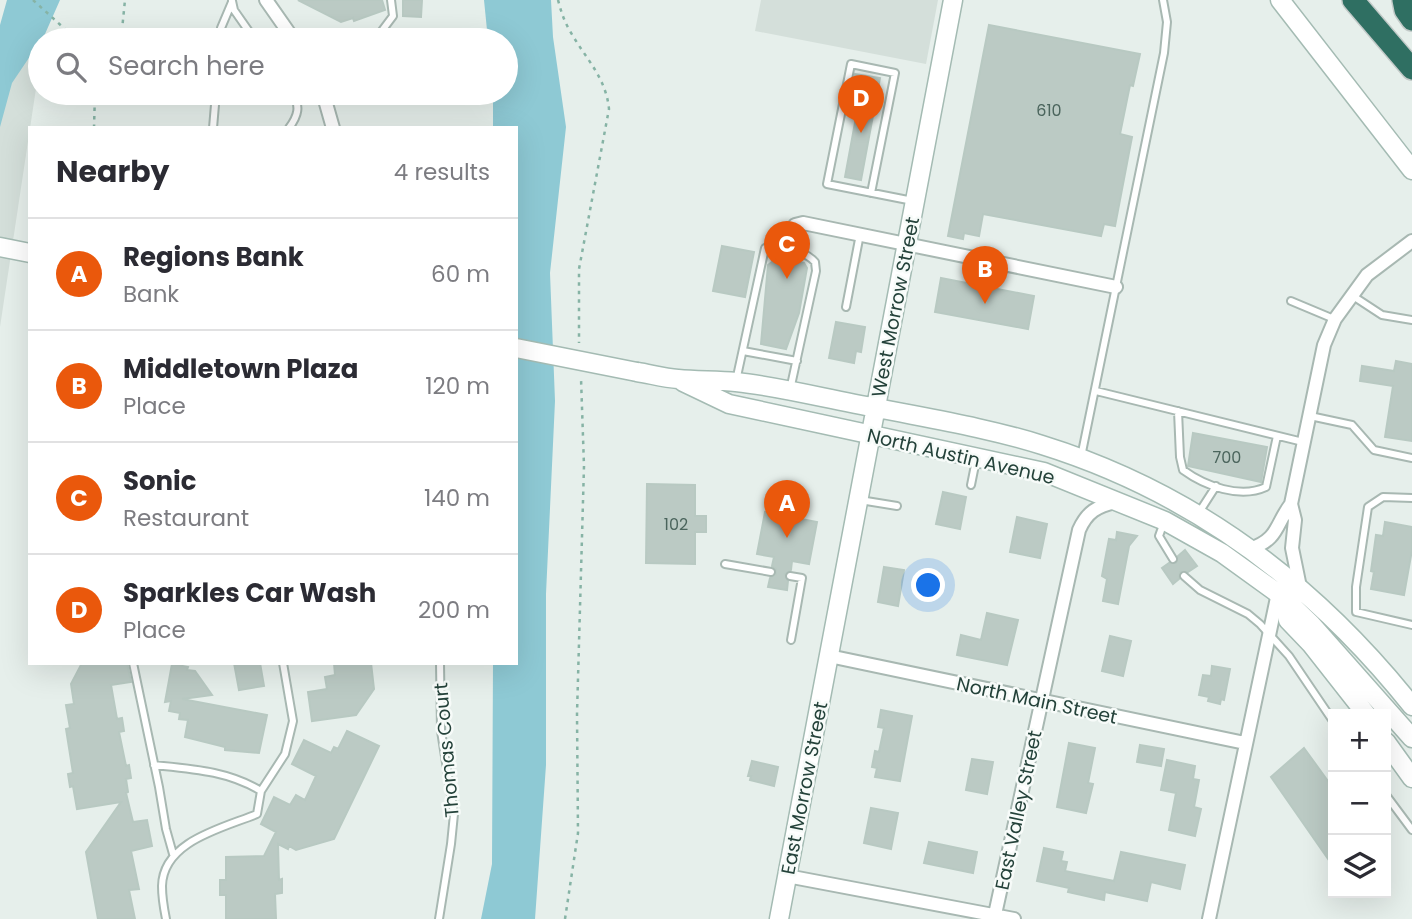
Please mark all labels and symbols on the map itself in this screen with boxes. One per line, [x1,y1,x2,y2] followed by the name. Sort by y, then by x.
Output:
[838,75,884,133] pin: D
[1036,99,1062,122] house number: 610
[865,214,926,400] street label: West Morrow Street
[764,221,810,279] pin: C
[962,246,1008,304] pin: B
[864,422,1057,491] street label: North Austin Avenue
[1213,446,1241,469] house number: 700
[764,480,810,538] pin: A
[664,513,688,536] house number: 102
[911,568,945,602] your location
[954,670,1120,731] street label: North Main Street
[427,681,466,818] street label: Thomas Court
[774,699,835,877] street label: East Morrow Street
[988,728,1049,892] street label: East Valley Street

